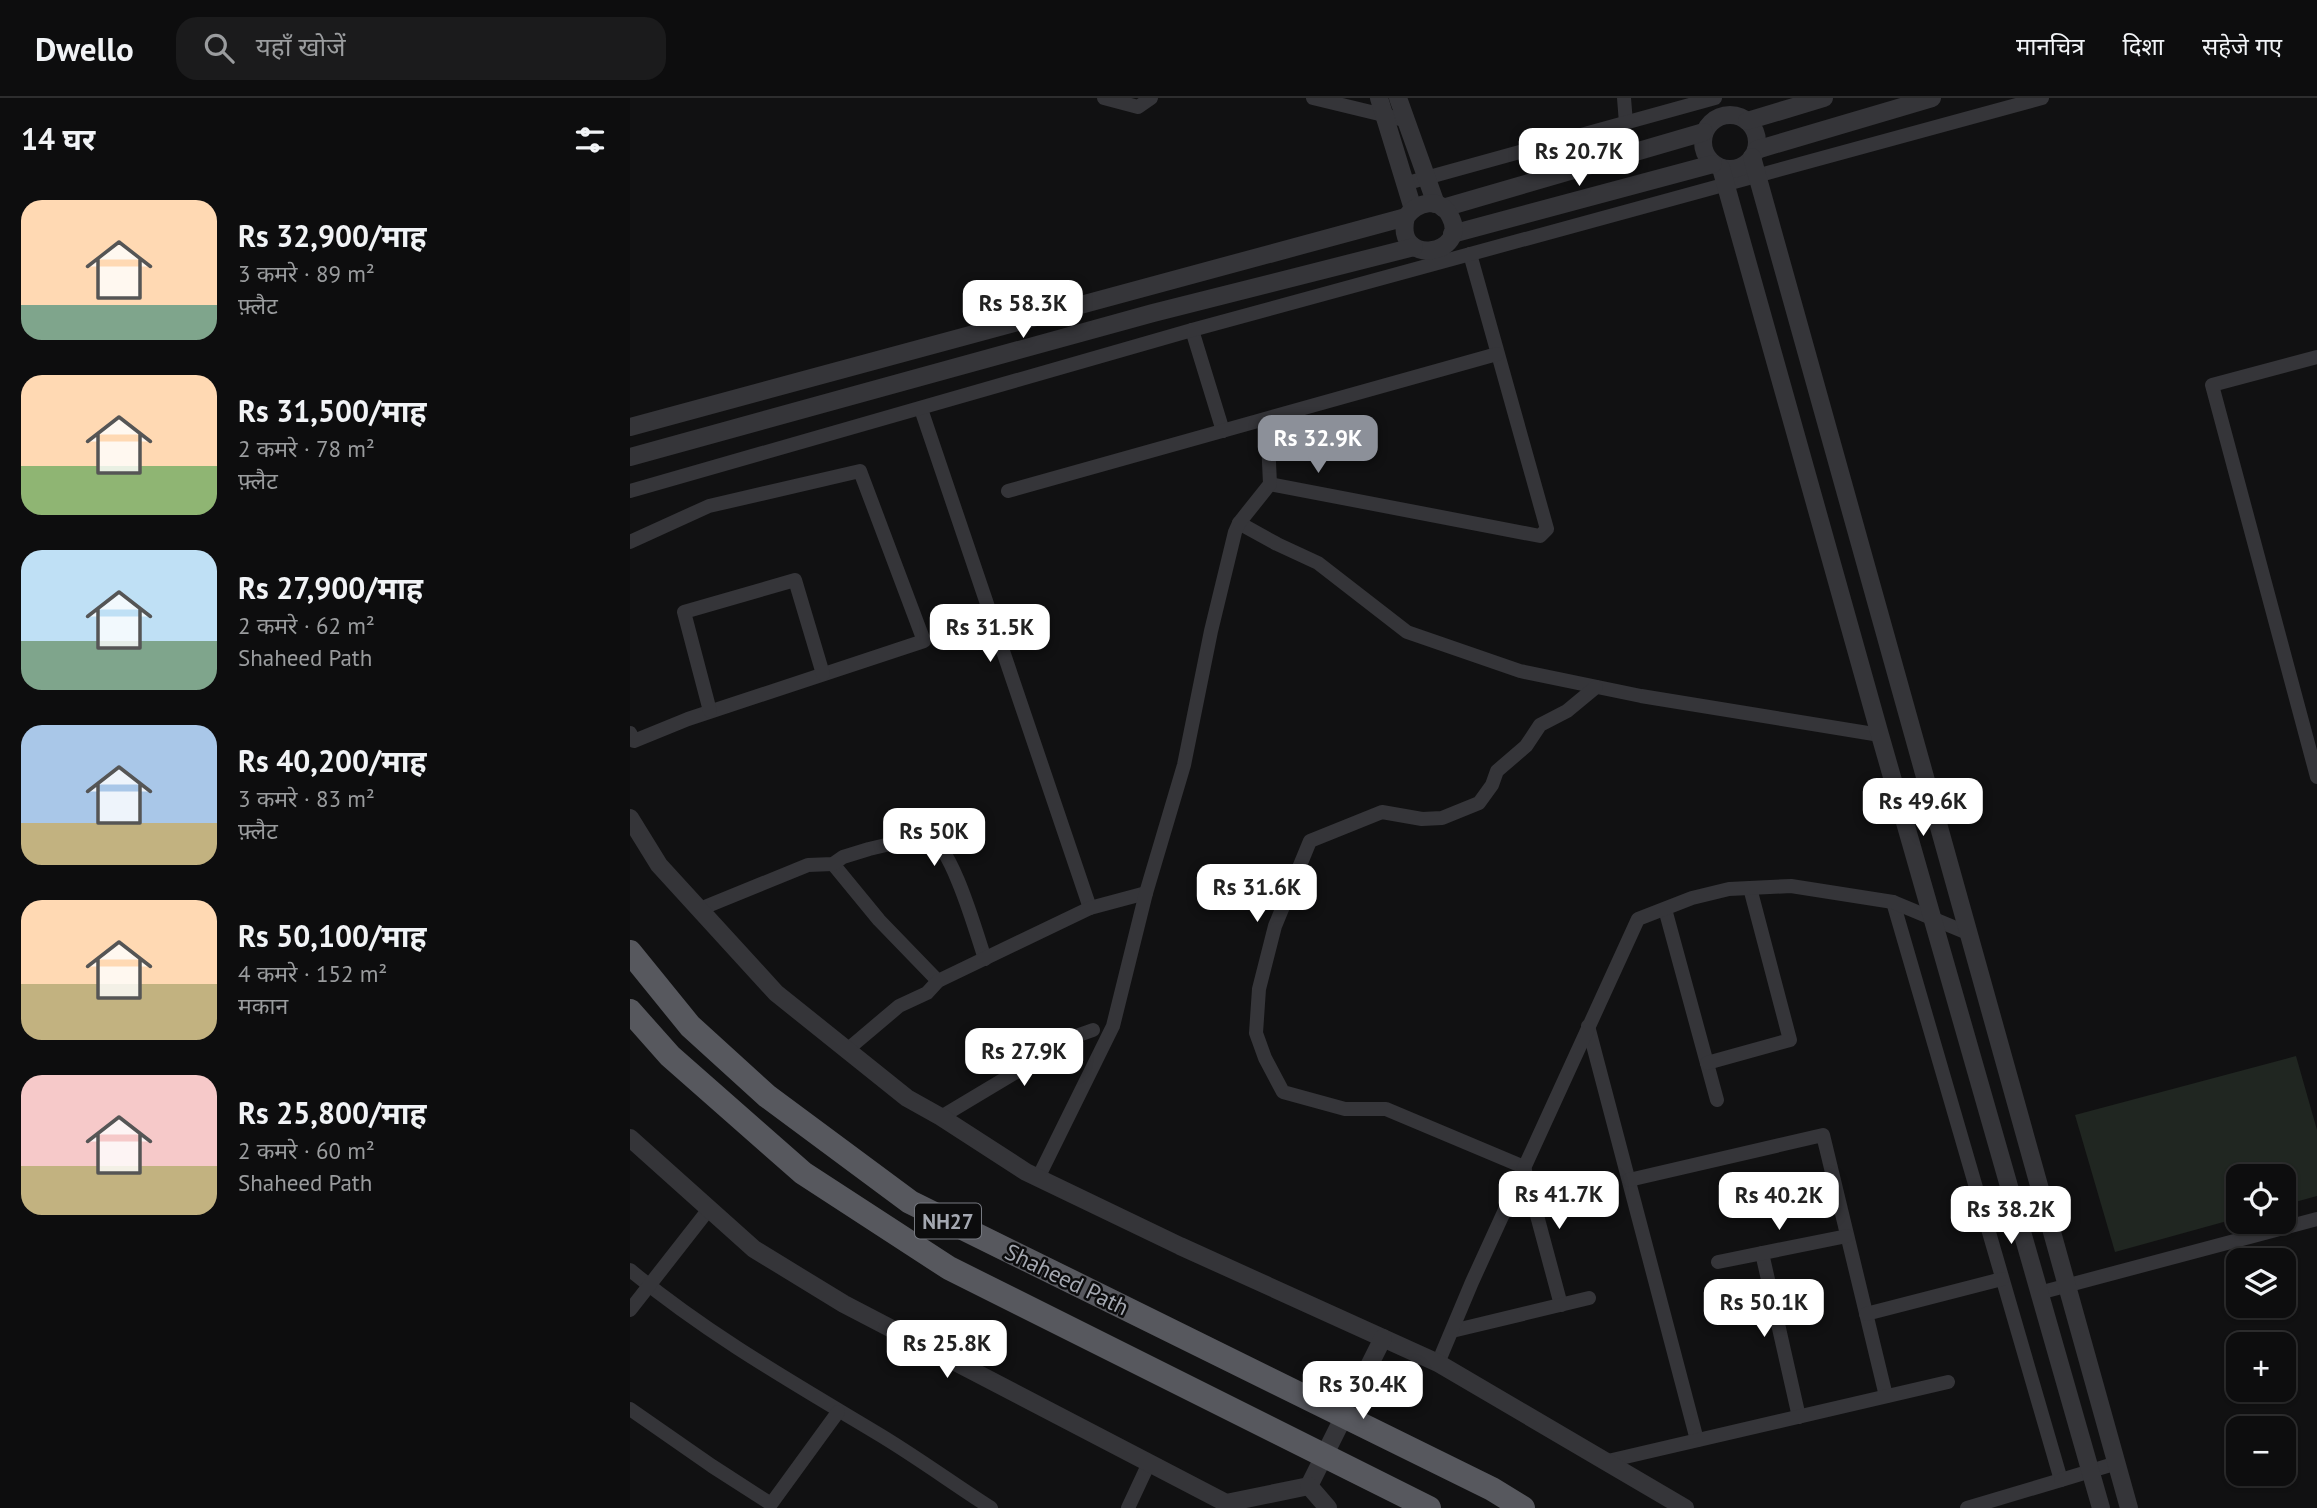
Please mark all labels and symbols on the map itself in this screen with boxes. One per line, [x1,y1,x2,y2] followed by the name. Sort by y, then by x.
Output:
[1507,129,1651,188] pin: Rs 20.7K
[951,280,1095,340] pin: Rs 58.3K
[1246,416,1390,475] pin: Rs 32.9K
[918,604,1062,664] pin: Rs 31.5K
[1851,778,1995,838] pin: Rs 49.6K
[877,808,991,868] pin: Rs 50K
[1185,864,1329,924] pin: Rs 31.6K
[952,1028,1096,1088] pin: Rs 27.9K
[1487,1172,1631,1231] pin: Rs 41.7K
[1707,1172,1851,1232] pin: Rs 40.2K
[1939,1186,2083,1246] pin: Rs 38.2K
[915,1204,981,1238] road number: NH27
[1000,1237,1134,1321] street label: Shaheed Path
[1692,1280,1836,1339] pin: Rs 50.1K
[875,1320,1019,1380] pin: Rs 25.8K
[1291,1362,1435,1421] pin: Rs 30.4K

